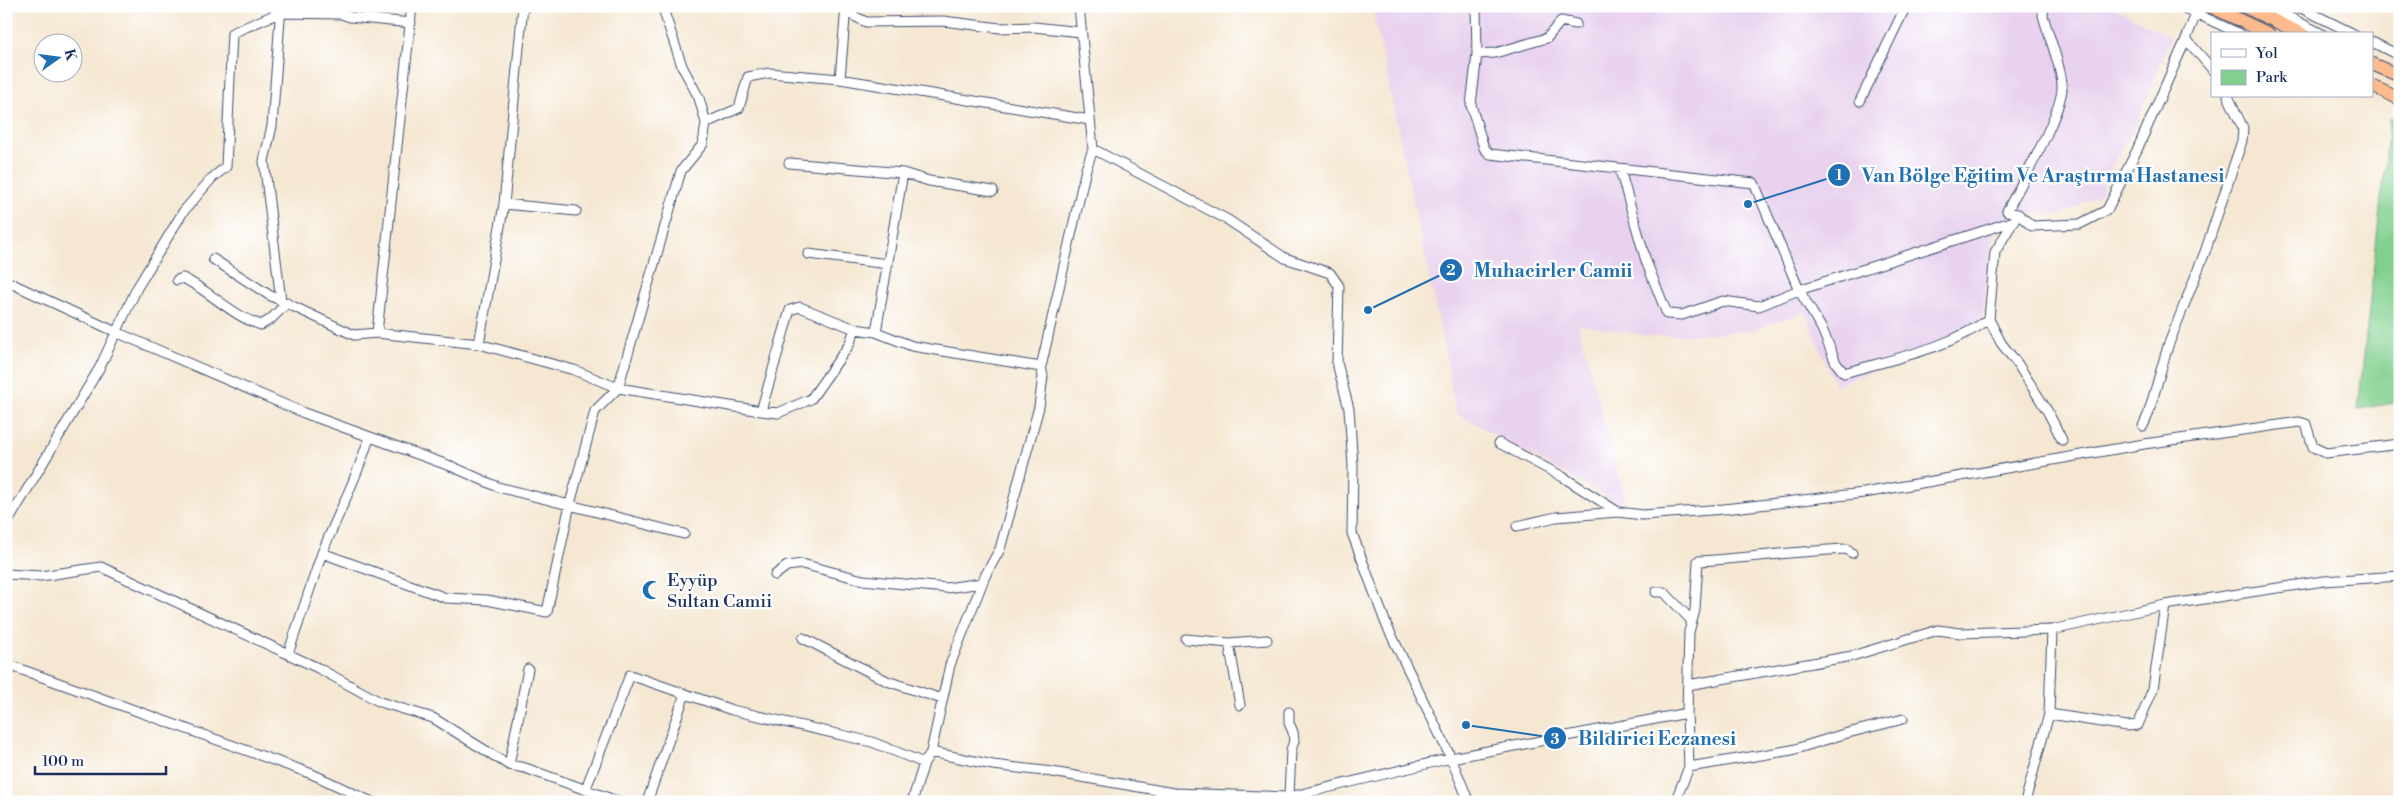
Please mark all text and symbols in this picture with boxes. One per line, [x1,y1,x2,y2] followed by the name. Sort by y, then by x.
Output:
[32,32,82,82] north arrow
[2211,32,2374,98] legend
[2255,44,2278,63] text: Yol
[60,47,80,63] text: K
[2256,68,2288,87] text: Park
[1826,158,2234,192] callout: Van Bölge Eğitim Ve Araştırma Hastanesi
[1861,164,2224,188] text: Van Bölge Eğitim Ve Araştırma Hastanesi
[1835,166,1843,185] text: 1
[1439,253,1643,287] callout: Muhacirler Camii
[1474,259,1632,283] text: Muhacirler Camii
[1446,261,1456,280] text: 2
[667,569,772,613] place label: Eyyüp Sultan Camii
[641,579,663,601] mosque icon: Eyyüp Sultan Camii
[1543,721,1746,755] callout: Bildirici Eczanesi
[1578,727,1736,751] text: Bildirici Eczanesi
[1550,730,1560,749] text: 3
[35,743,166,775] scale bar
[42,752,84,771] text: 100 m

